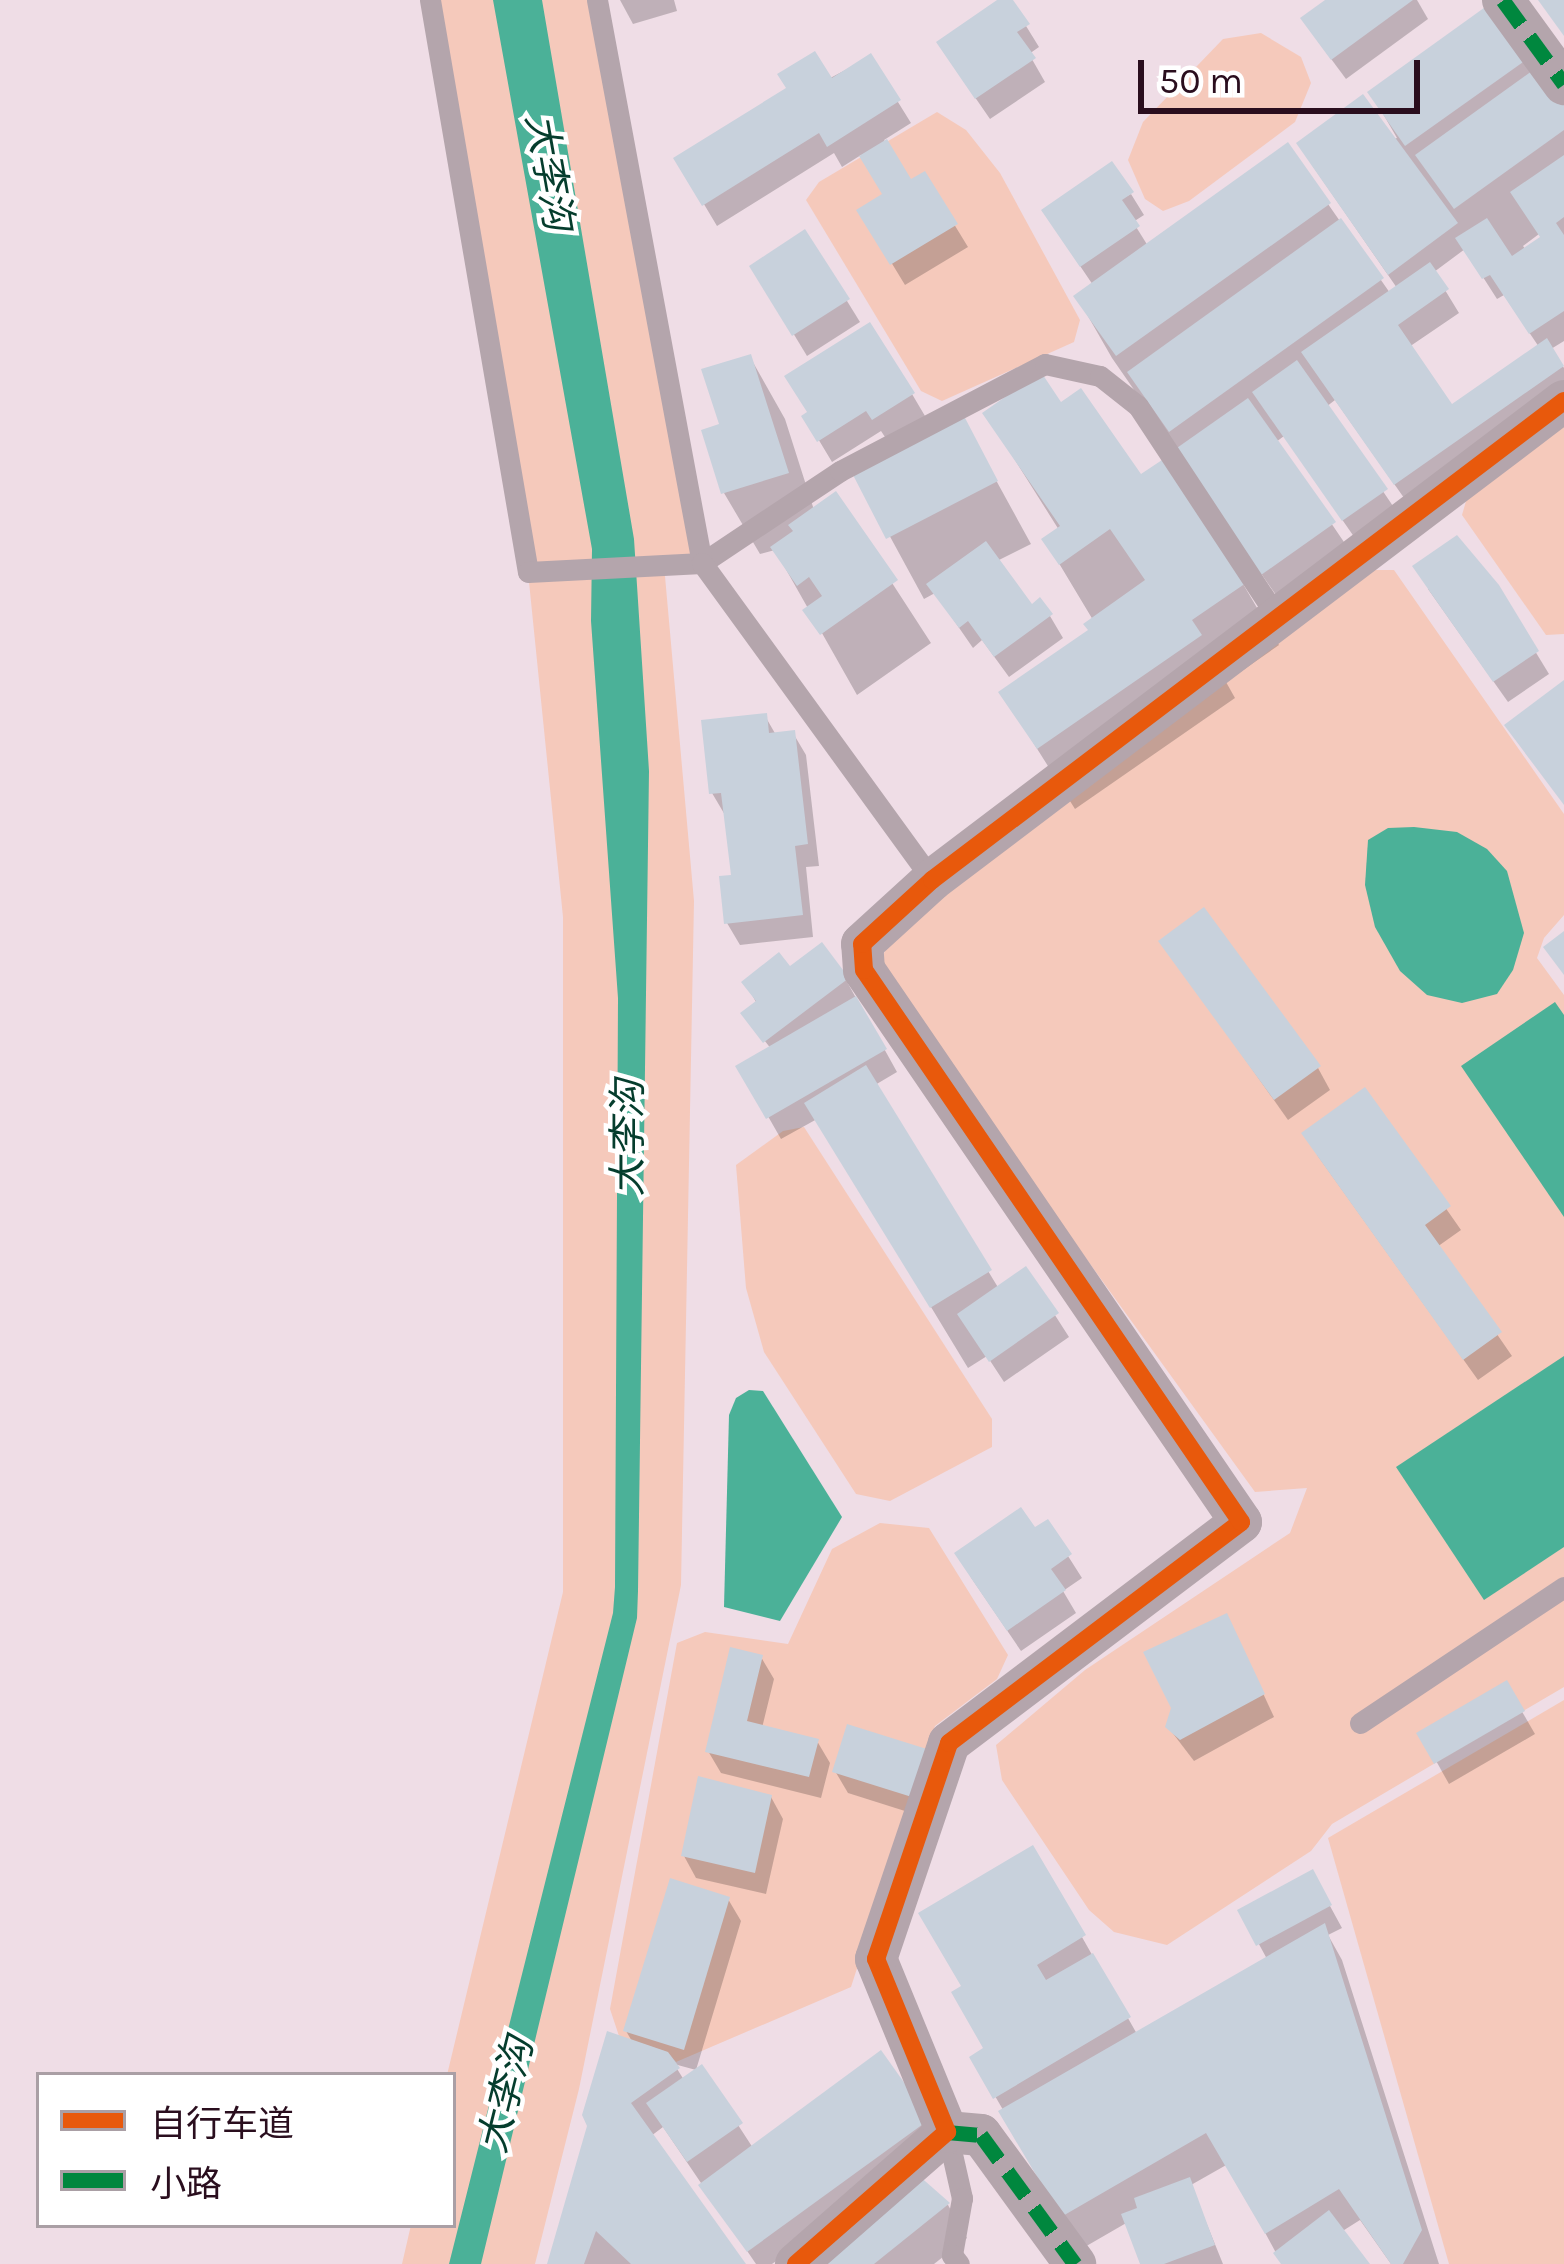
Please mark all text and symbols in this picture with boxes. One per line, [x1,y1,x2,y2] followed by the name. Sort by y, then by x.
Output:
[1144,36,1426,110] scale bar
[1159,60,1243,102] text: 50 m
[516,110,582,234] water label: 大李沟
[605,1080,651,1196] water label: 大李沟
[469,2033,543,2157] water label: 大李沟
[36,2072,456,2228] legend
[150,2103,294,2145] text: 自行车道
[150,2163,222,2205] text: 小路

